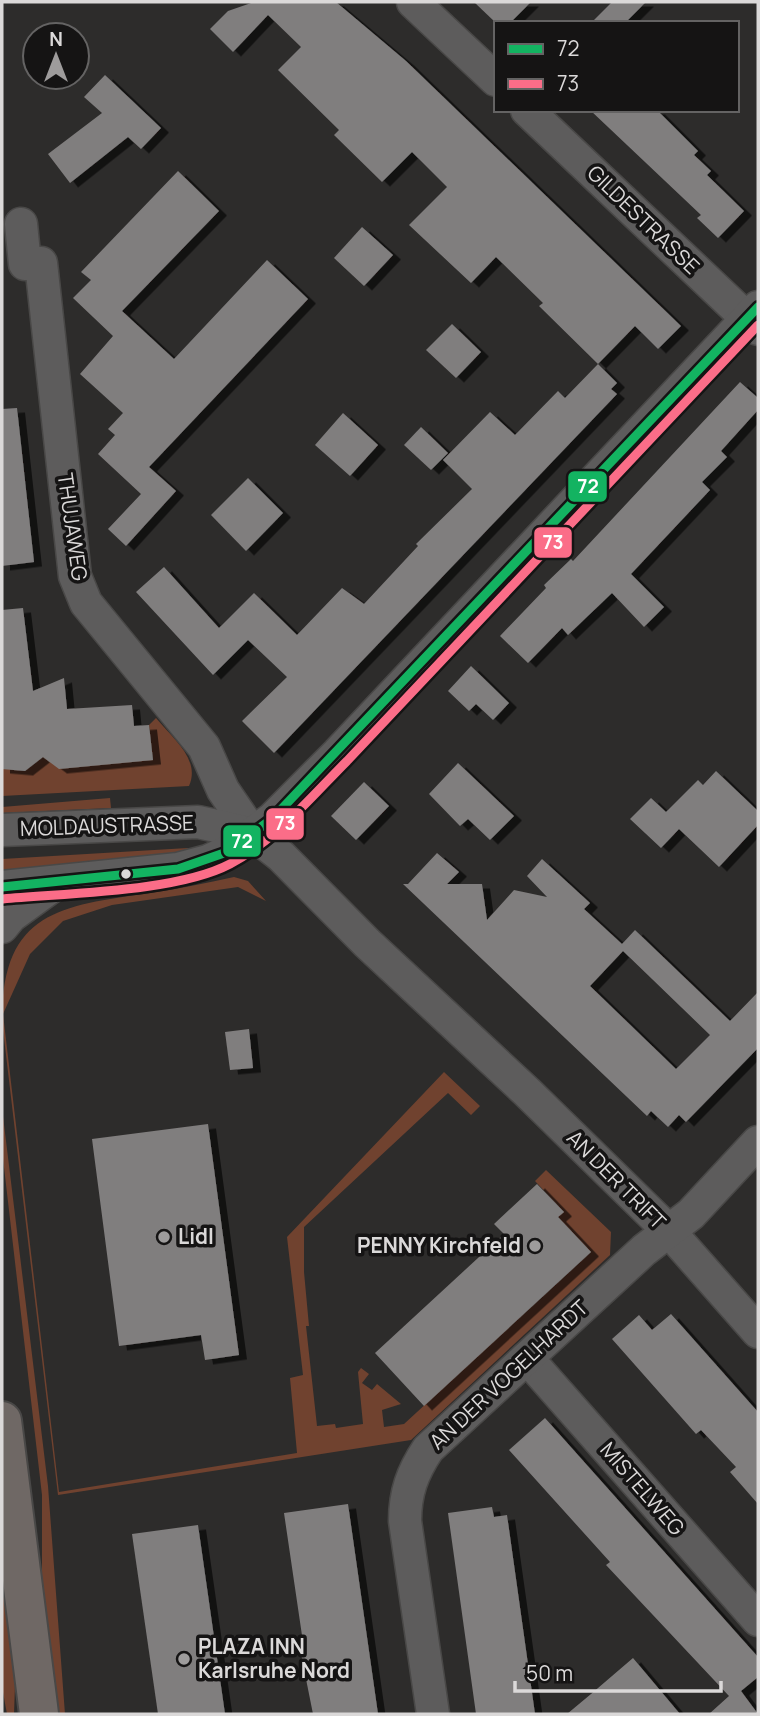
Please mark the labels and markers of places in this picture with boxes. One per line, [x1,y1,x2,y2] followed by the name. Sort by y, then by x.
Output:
[119,867,133,881] unlabelled marker
[178,1222,214,1250] place label: Lidl
[156,1229,172,1245] marker: Lidl
[357,1231,521,1259] place label: PENNY Kirchfeld
[527,1238,543,1254] marker: PENNY Kirchfeld
[198,1632,350,1684] place label: PLAZA INN Karlsruhe Nord
[176,1651,192,1667] marker: PLAZA INN Karlsruhe Nord

